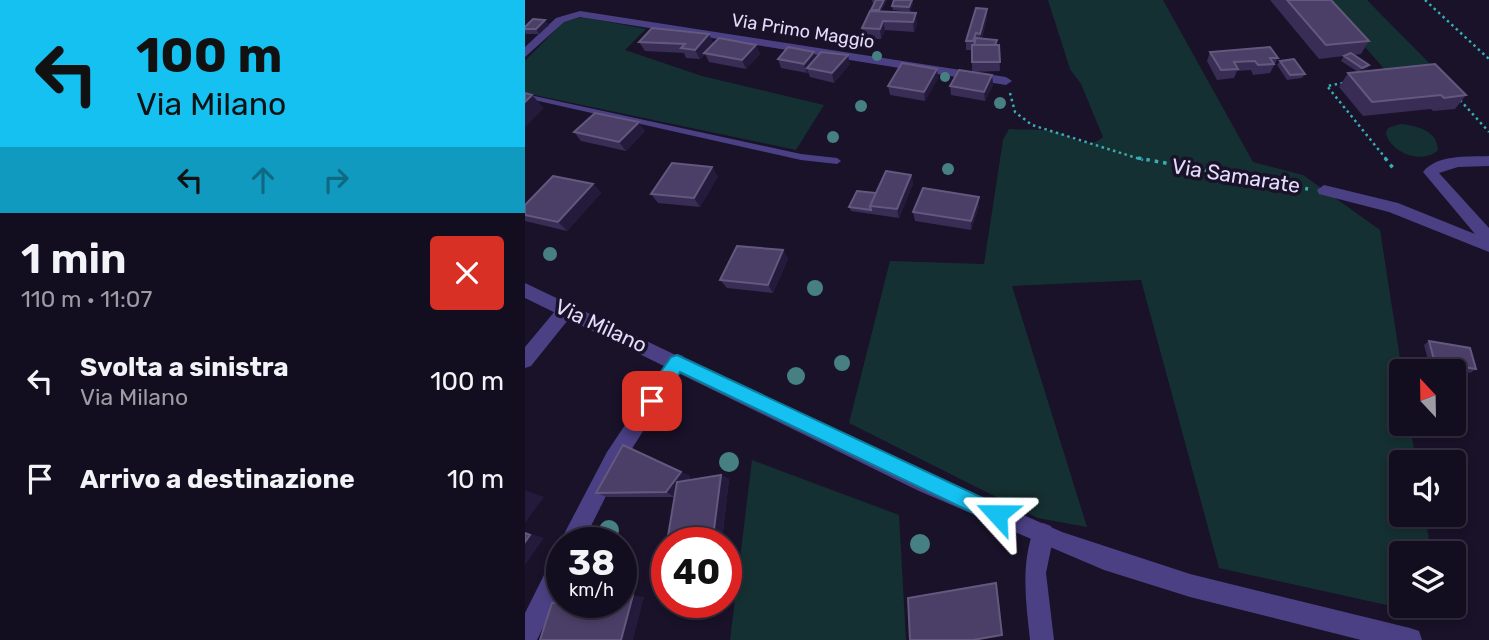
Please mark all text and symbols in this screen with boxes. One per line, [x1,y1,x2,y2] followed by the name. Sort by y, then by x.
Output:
[730,9,876,53] street label: Via Primo Maggio
[136,26,282,84] text: 100 m
[21,28,112,119] icon: left
[136,85,286,123] text: Via Milano
[1170,153,1302,198] street label: Via Samarate
[171,161,209,199] icon: left
[244,161,282,199] icon: ahead
[317,161,355,199] icon: right
[21,234,127,284] text: 1 min
[430,236,504,310] button: close
[21,285,152,313] text: 110 m · 11:07
[551,293,651,358] street label: Via Milano
[80,352,289,383] text: Svolta a sinistra
[1389,359,1467,436] north arrow
[1389,359,1466,618] map controls
[21,362,59,400] icon: left
[430,366,504,397] text: 100 m
[622,371,682,431] pin
[633,382,671,420] icon: arrive
[80,383,188,411] text: Via Milano
[1389,450,1466,527] button: sound
[21,460,59,498] icon: arrive
[80,464,355,495] text: Arrivo a destinazione
[447,464,504,495] text: 10 m
[960,477,1034,551] position arrow
[651,527,742,618] speed limit sign: 40
[1389,541,1466,618] button: layers
[568,542,615,584] text: 38
[569,579,614,601] text: km/h

